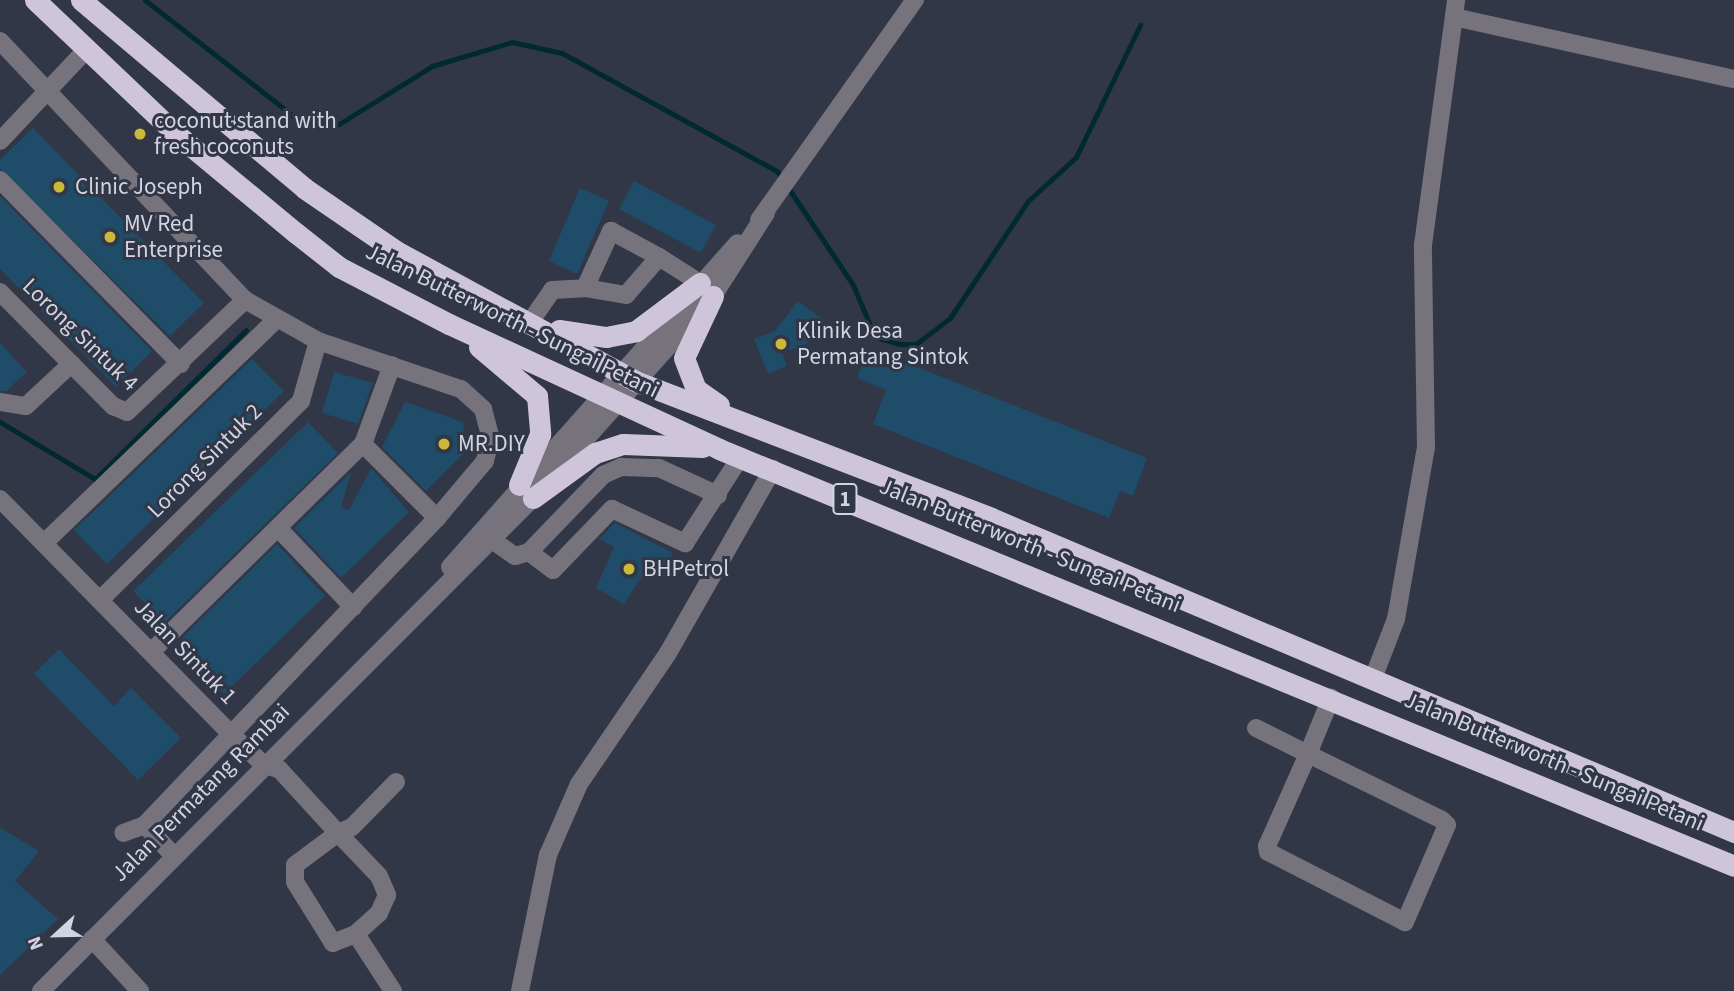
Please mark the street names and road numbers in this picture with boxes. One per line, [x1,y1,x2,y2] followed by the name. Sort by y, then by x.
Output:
[361,238,663,404] street label: Jalan Butterworth - Sungai Petani
[16,273,144,397] street label: Lorong Sintuk 4
[142,398,268,524] street label: Lorong Sintuk 2
[875,473,1185,619] street label: Jalan Butterworth - Sungai Petani
[831,482,859,516] road number: 1
[128,594,242,710] street label: Jalan Sintuk 1
[1400,686,1708,838] street label: Jalan Butterworth - Sungai Petani
[106,698,296,888] street label: Jalan Permatang Rambai

